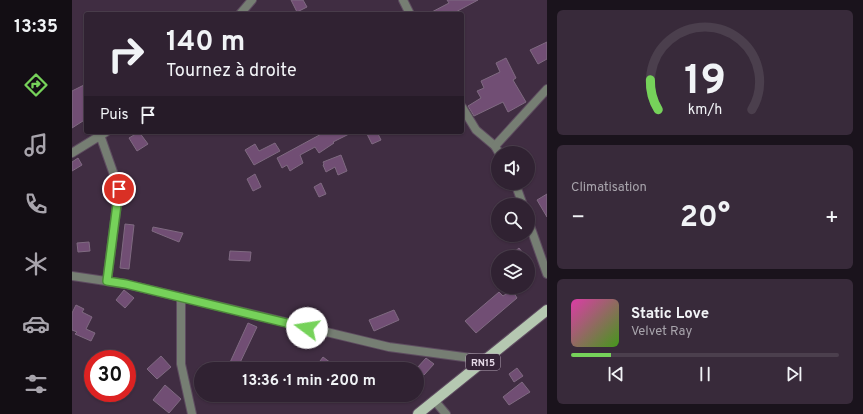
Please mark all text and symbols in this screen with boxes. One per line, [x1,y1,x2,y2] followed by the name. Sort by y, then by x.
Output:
[14,16,58,39] text: 13:35
[166,25,245,61] text: 140 m
[100,28,152,80] icon: right
[684,56,726,109] text: 19
[166,60,297,83] text: Tournez à droite
[22,71,50,99] icon: directions
[688,101,722,119] text: km/h
[137,104,159,126] icon: arrive
[100,106,129,125] text: Puis
[22,131,50,159] icon: music
[491,146,535,294] map controls
[491,146,535,190] button: sound
[102,172,136,206] pin
[108,178,130,200] icon: arrive
[571,180,647,196] text: Climatisation
[22,190,50,218] icon: phone
[491,198,535,242] button: search
[680,200,730,237] text: 20°
[571,205,585,232] text: −
[825,205,839,232] text: +
[22,250,50,278] icon: climate
[491,250,535,294] button: layers
[631,305,709,324] text: Static Love
[286,307,328,349] position arrow
[22,310,50,338] icon: car
[631,324,692,340] text: Velvet Ray
[84,350,136,402] speed limit sign: 30
[466,354,500,370] road number: RN15
[605,363,627,385] icon: previous
[694,363,716,385] icon: pause
[783,363,805,385] icon: next
[22,370,50,398] icon: filters
[242,372,376,391] text: 13:36 · 1 min · 200 m

